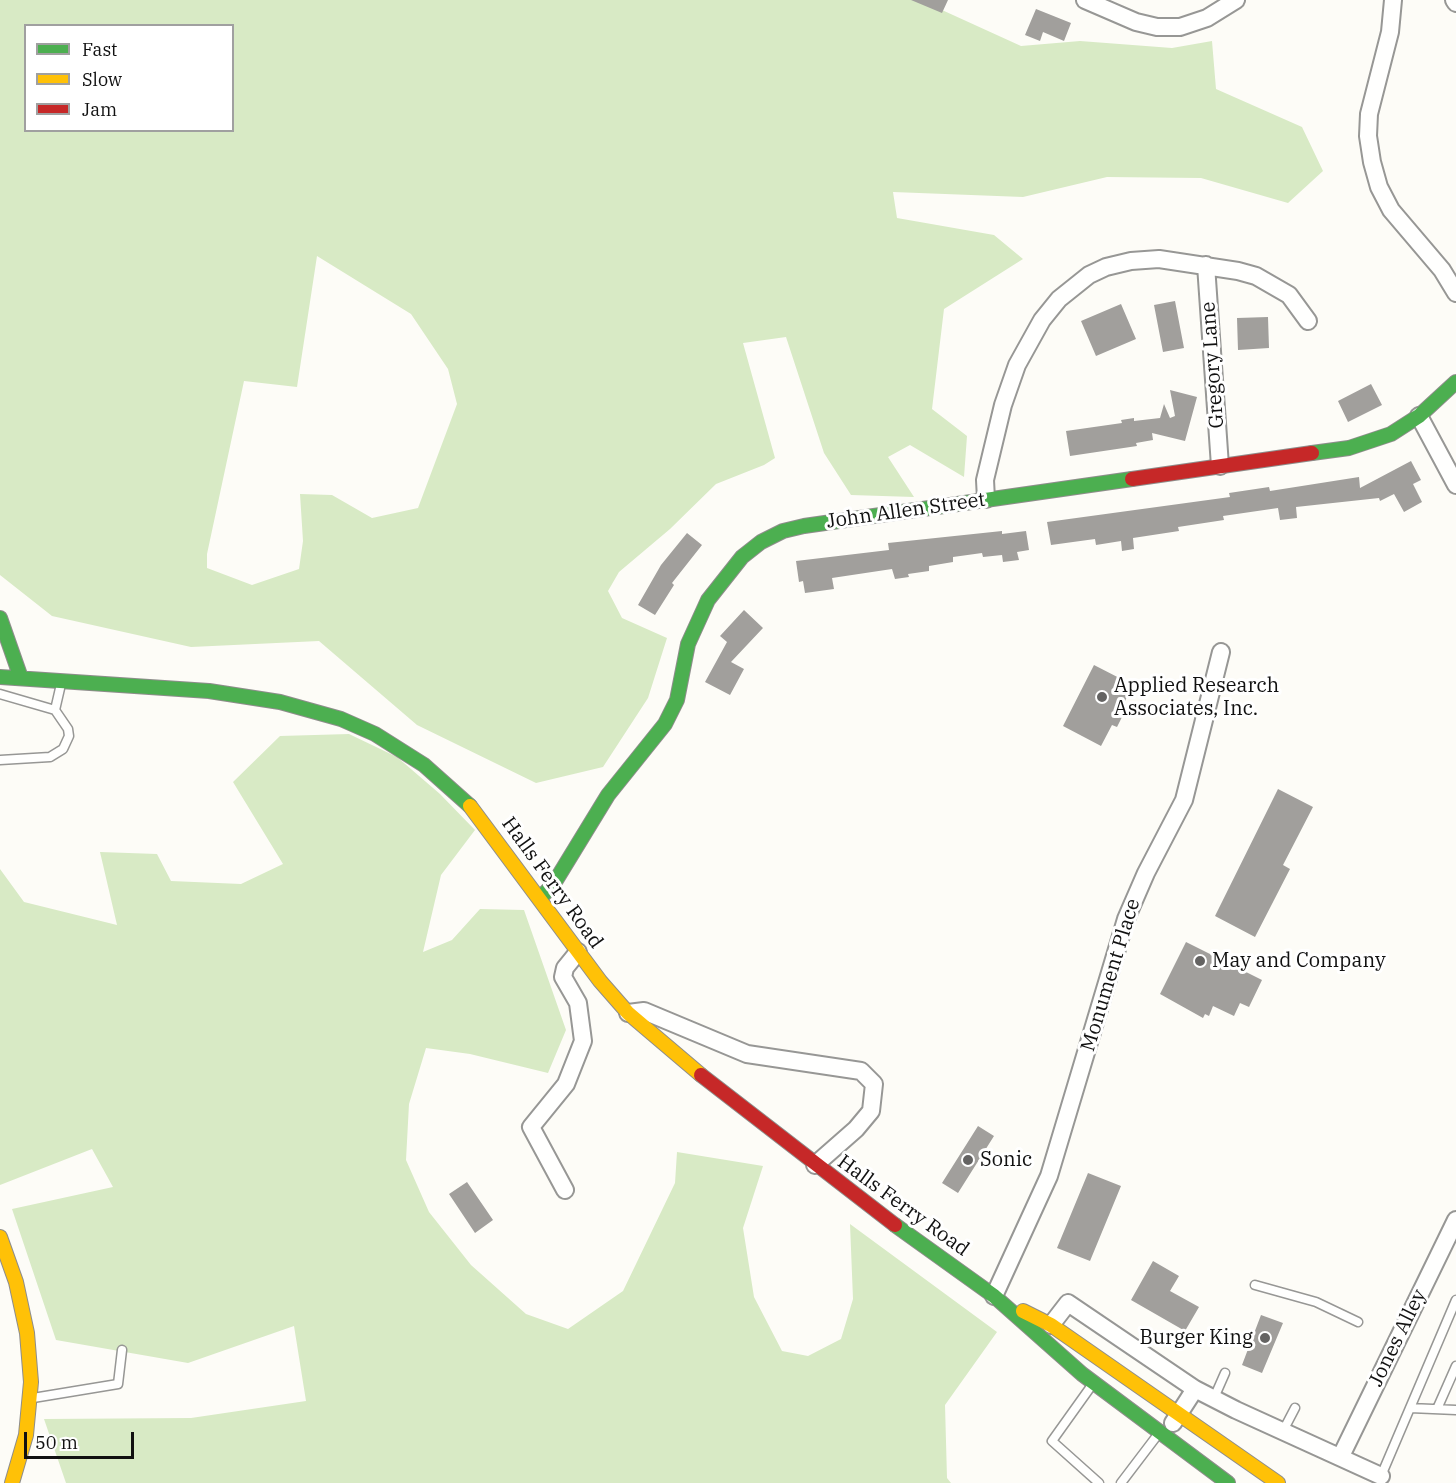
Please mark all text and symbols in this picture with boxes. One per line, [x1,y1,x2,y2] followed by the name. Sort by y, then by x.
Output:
[24,24,234,132] legend
[82,38,117,61] text: Fast
[82,68,122,91] text: Slow
[82,98,117,121] text: Jam
[1197,301,1229,429] street label: Gregory Lane
[825,488,987,534] street label: John Allen Street
[1114,674,1279,721] place label: Applied Research Associates, Inc.
[1095,690,1109,704] marker: Applied Research Associates, Inc.
[496,813,608,953] street label: Halls Ferry Road
[1076,896,1146,1054] street label: Monument Place
[1212,949,1386,973] place label: May and Company
[1193,954,1207,968] marker: May and Company
[980,1148,1032,1172] place label: Sonic
[833,1150,973,1262] street label: Halls Ferry Road
[961,1153,975,1167] marker: Sonic
[1364,1286,1432,1390] street label: Jones Alley
[1139,1326,1253,1350] place label: Burger King
[1258,1331,1272,1345] marker: Burger King
[27,1420,136,1458] scale bar
[35,1431,78,1454] text: 50 m

